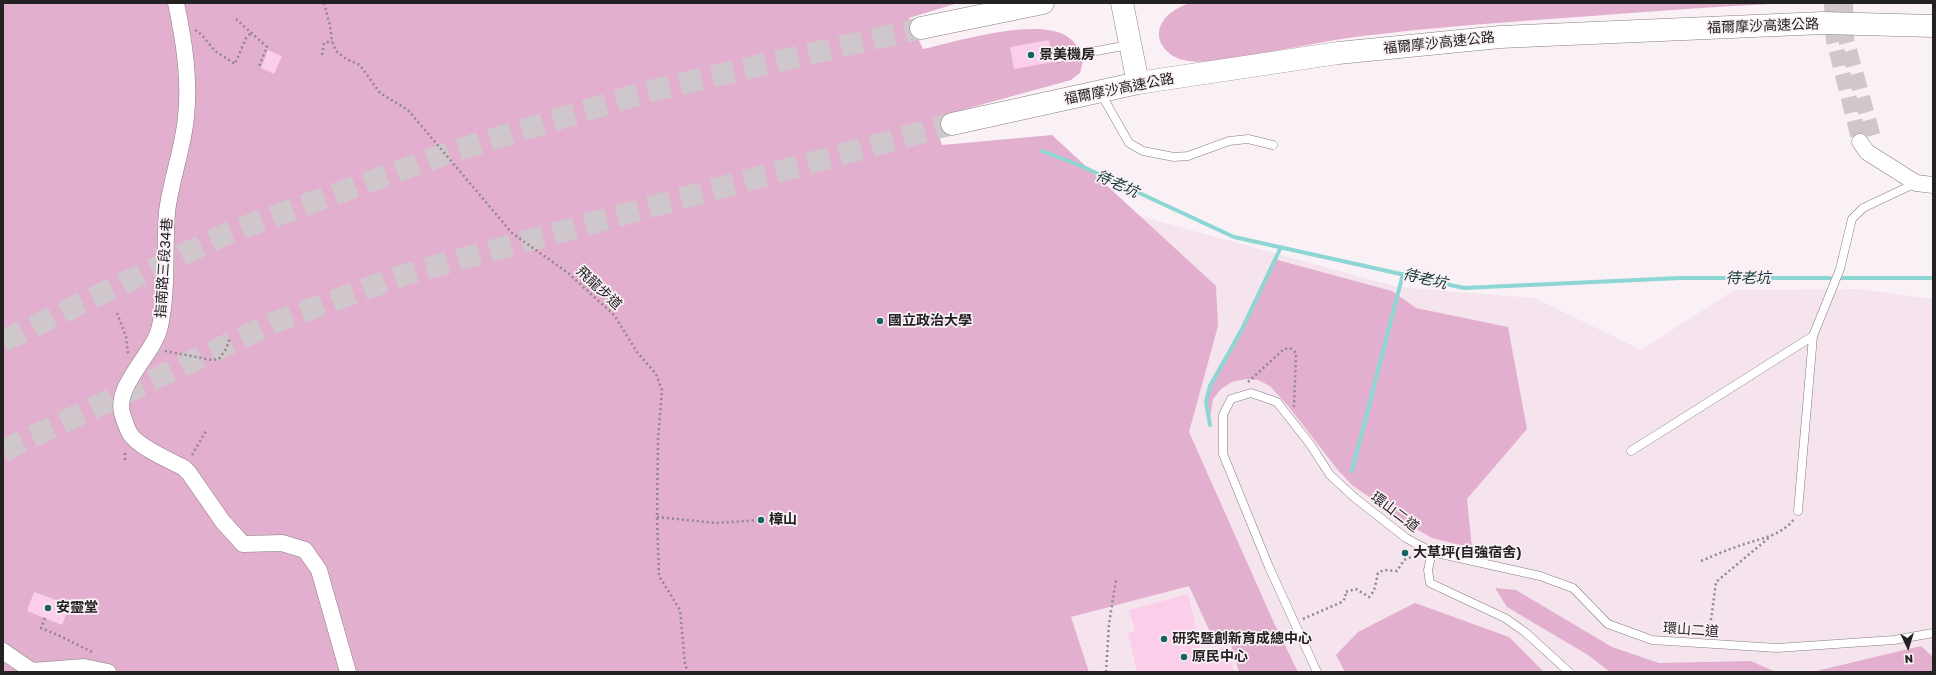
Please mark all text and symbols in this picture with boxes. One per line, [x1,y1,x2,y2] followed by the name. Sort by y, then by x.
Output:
[1707,16,1819,36] street label: 福爾摩沙高速公路
[1382,29,1496,57] street label: 福爾摩沙高速公路
[1039,47,1095,63] place label: 景美機房
[1026,50,1036,60] marker: 景美機房
[1062,70,1176,108] street label: 福爾摩沙高速公路
[1093,167,1141,201] water label: 待老坑
[152,217,176,319] street label: 指南路三段34巷
[573,263,625,313] street label: 飛龍步道
[1401,265,1449,293] water label: 待老坑
[1726,269,1770,287] water label: 待老坑
[888,313,972,329] place label: 國立政治大學
[875,316,885,326] marker: 國立政治大學
[1368,488,1422,536] street label: 環山二道
[769,512,797,528] place label: 樟山
[756,515,766,525] marker: 樟山
[1413,545,1522,561] place label: 大草坪(自強宿舍)
[1400,548,1410,558] marker: 大草坪(自強宿舍)
[56,600,98,616] place label: 安靈堂
[43,603,53,613] marker: 安靈堂
[1662,620,1720,640] street label: 環山二道
[1888,627,1928,667] north arrow
[1172,631,1312,647] place label: 研究暨創新育成總中心
[1159,634,1169,644] marker: 研究暨創新育成總中心
[1192,649,1248,665] place label: 原民中心
[1179,652,1189,662] marker: 原民中心
[1904,653,1914,666] text: N

